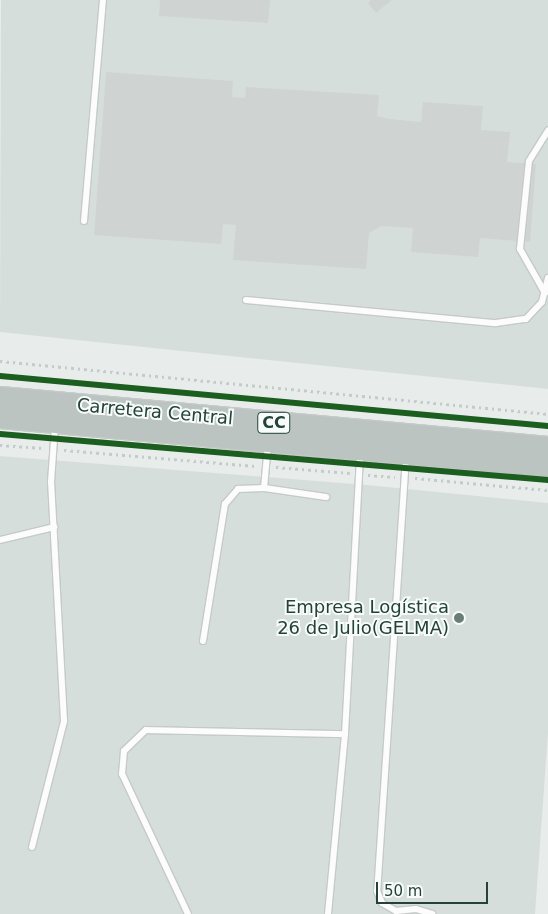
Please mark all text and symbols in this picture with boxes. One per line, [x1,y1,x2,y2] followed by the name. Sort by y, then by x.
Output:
[76,394,234,430] street label: Carretera Central
[256,409,292,436] road number: CC
[277,597,449,640] place label: Empresa Logística 26 de Julio(GELMA)
[453,612,465,624] marker: Empresa Logística 26 de Julio(GELMA)
[378,872,490,904] scale bar
[384,882,422,900] text: 50 m

